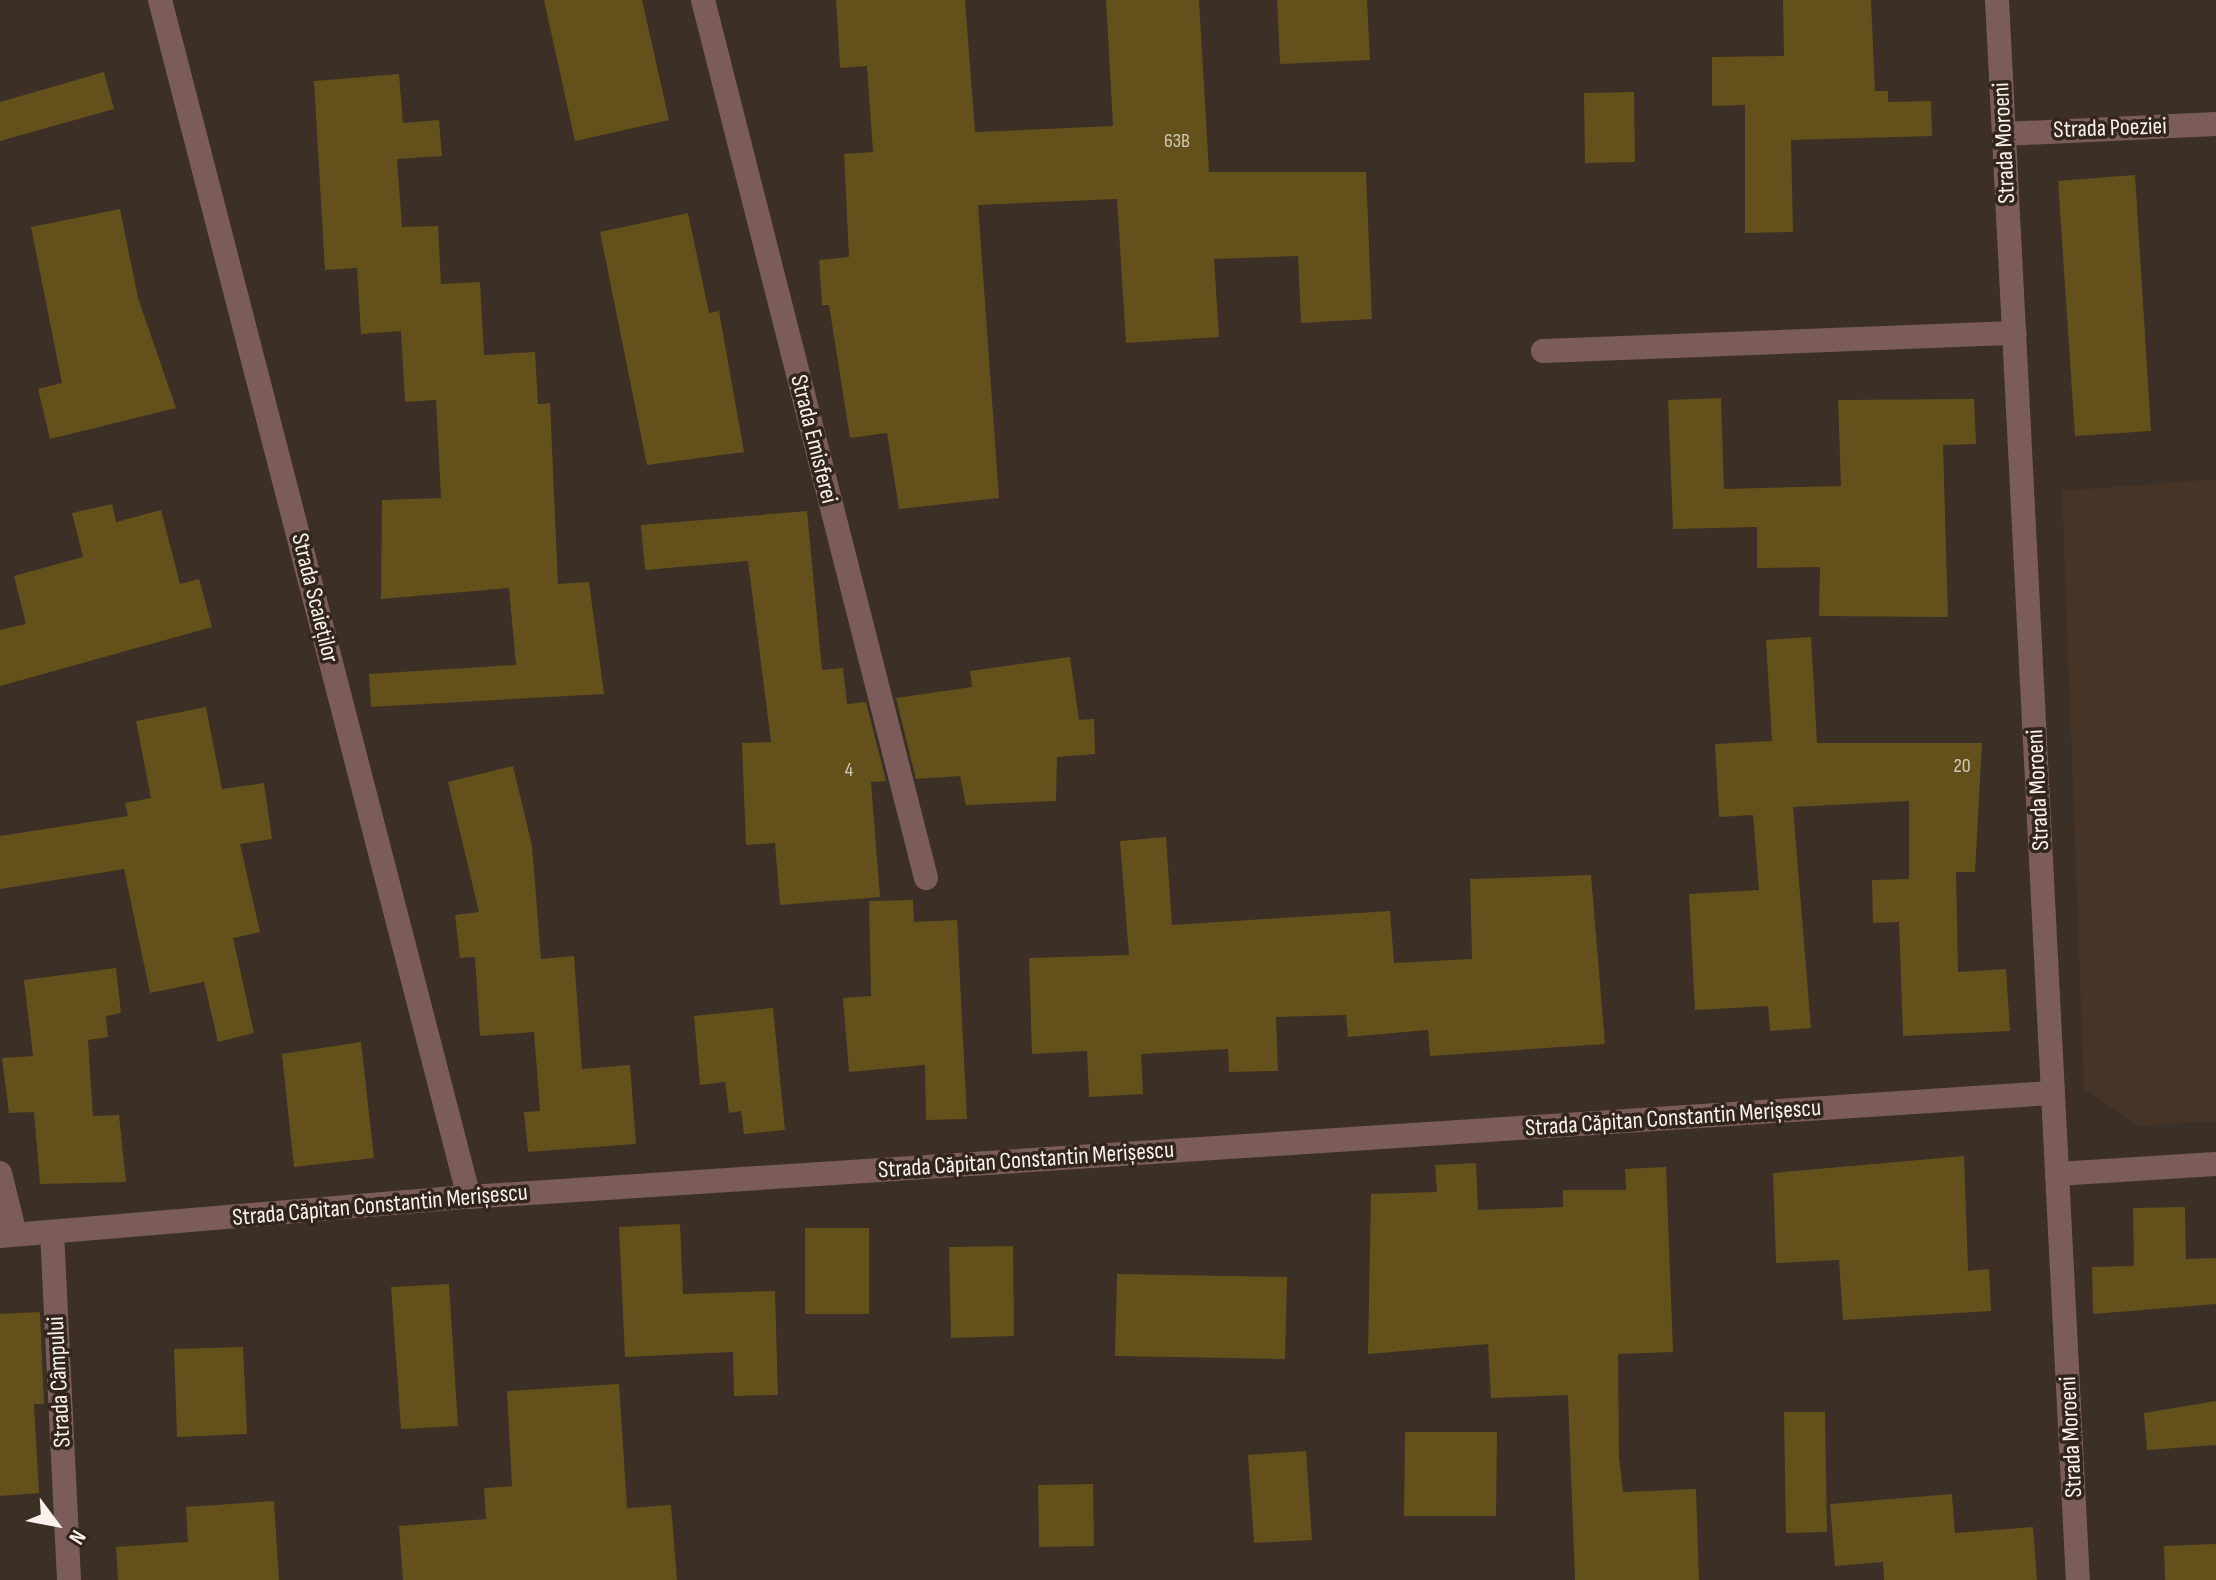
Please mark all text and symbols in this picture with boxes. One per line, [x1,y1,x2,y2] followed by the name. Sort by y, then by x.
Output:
[1986,82,2022,204] street label: Strada Moroeni
[2053,112,2167,144] street label: Strada Poeziei
[1164,129,1190,153] house number: 63B
[784,372,844,506] street label: Strada Emisferei
[285,530,345,666] street label: Strada Scaieților
[2020,729,2056,851] street label: Strada Moroeni
[1953,754,1971,778] house number: 20
[845,758,853,782] house number: 4
[1524,1093,1822,1143] street label: Strada Căpitan Constantin Merișescu
[877,1135,1175,1185] street label: Strada Căpitan Constantin Merișescu
[231,1178,529,1232] street label: Strada Căpitan Constantin Merișescu
[41,1316,77,1448] street label: Strada Câmpului
[2053,1376,2089,1498] street label: Strada Moroeni
[16,1484,96,1564] north arrow
[62,1525,91,1549] text: N

